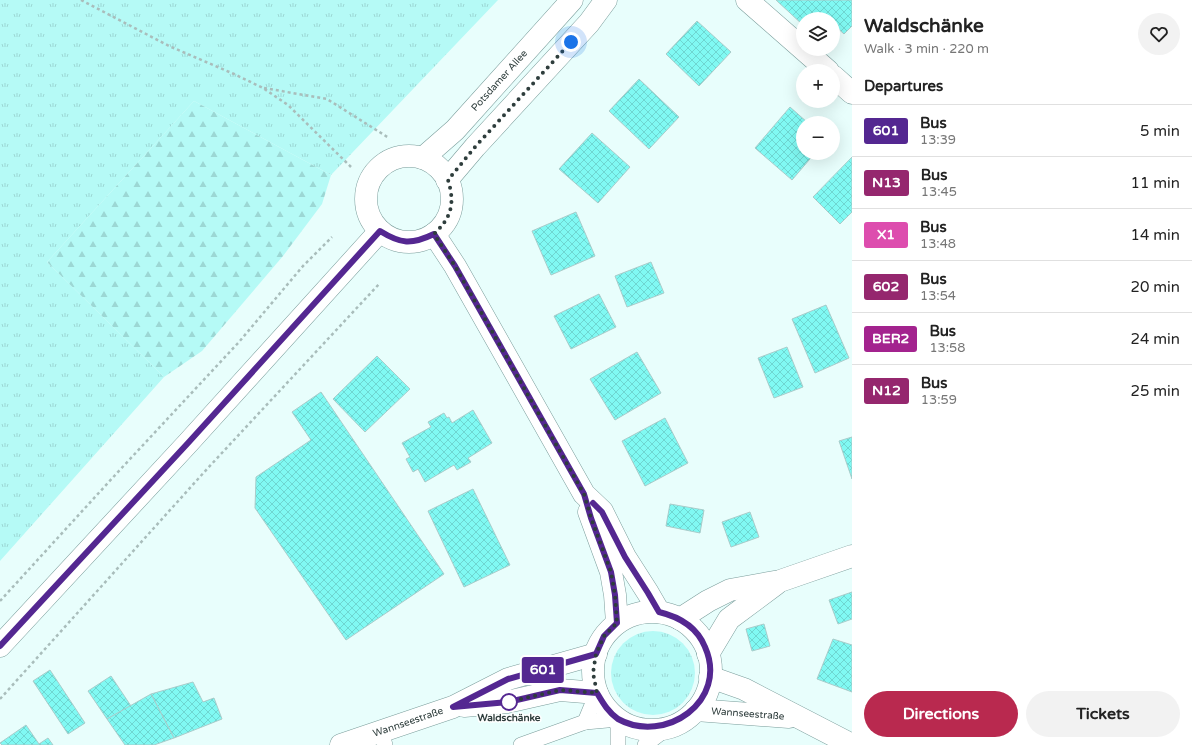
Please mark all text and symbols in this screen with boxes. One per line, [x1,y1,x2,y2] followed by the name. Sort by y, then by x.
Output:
[796,12,840,160] map controls
[796,12,840,56] button: layers
[1138,13,1180,55] button: heart
[864,15,984,37] text: Waldschänke
[561,32,581,52] your location
[864,41,989,57] text: Walk · 3 min · 220 m
[469,47,530,114] street label: Potsdamer Allee
[796,64,840,108] button: +
[864,77,943,95] text: Departures
[920,114,947,132] text: Bus
[796,116,840,160] button: −
[873,122,899,139] text: 601
[1140,122,1180,140] text: 5 min
[920,132,956,148] text: 13:39
[921,166,947,184] text: Bus
[872,174,901,191] text: N13
[1131,174,1180,192] text: 11 min
[921,184,957,200] text: 13:45
[920,218,947,236] text: Bus
[877,226,895,243] text: X1
[1131,226,1180,244] text: 14 min
[920,236,956,252] text: 13:48
[920,270,947,288] text: Bus
[873,278,899,295] text: 602
[1131,278,1180,296] text: 20 min
[920,288,956,304] text: 13:54
[929,322,956,340] text: Bus
[872,330,909,347] text: BER2
[1131,330,1180,348] text: 24 min
[929,340,965,356] text: 13:58
[921,374,947,392] text: Bus
[872,382,901,399] text: N12
[1131,382,1180,400] text: 25 min
[921,392,957,408] text: 13:59
[520,657,566,683] line badge: 601
[530,661,556,678] text: 601
[864,691,1018,737] button: Directions
[1026,691,1180,737] button: Tickets
[500,693,518,711] marker: Waldschänke
[371,705,445,740] street label: Wannseestraße
[711,705,785,723] street label: Wannseestraße
[477,712,541,724] place label: Waldschänke

